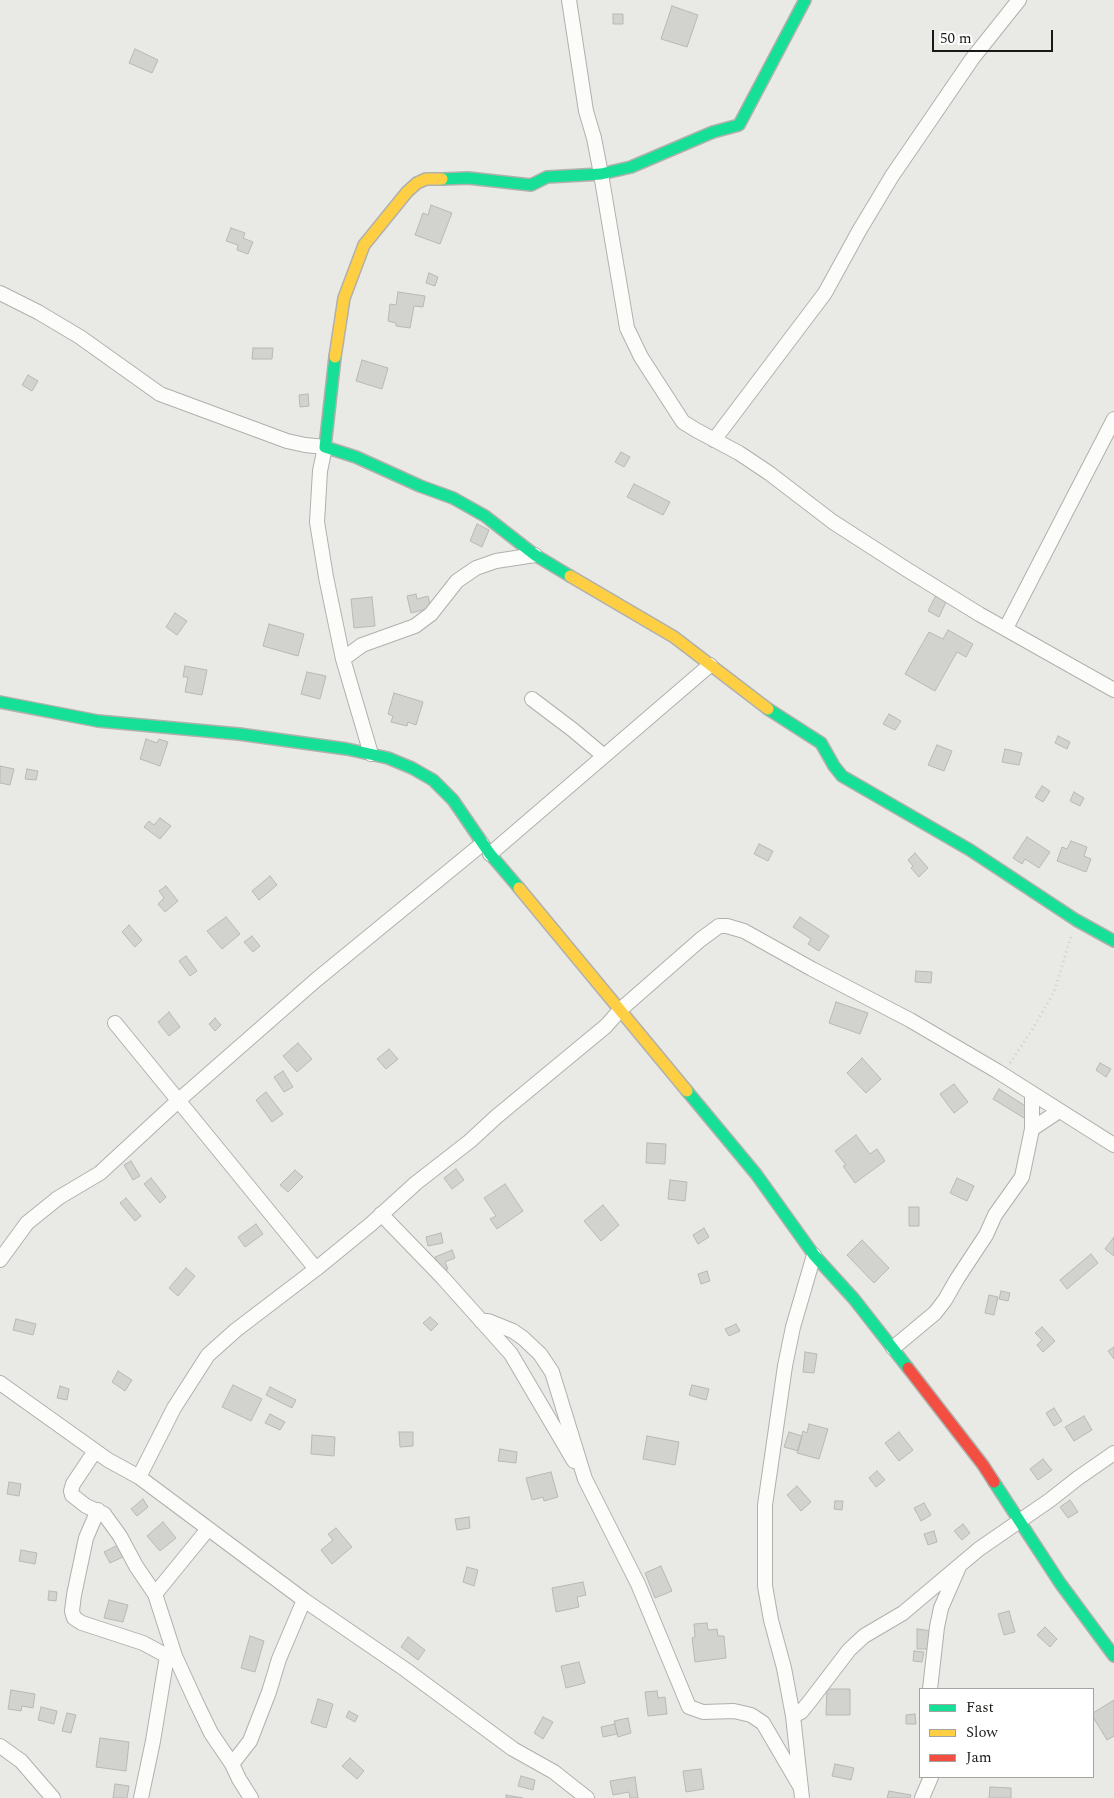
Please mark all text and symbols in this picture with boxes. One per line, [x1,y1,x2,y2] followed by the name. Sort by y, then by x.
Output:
[934,20,1055,52] scale bar
[940,27,972,50] text: 50 m
[919,1688,1094,1778] legend
[966,1696,994,1719] text: Fast
[966,1721,998,1744] text: Slow
[966,1746,992,1769] text: Jam

